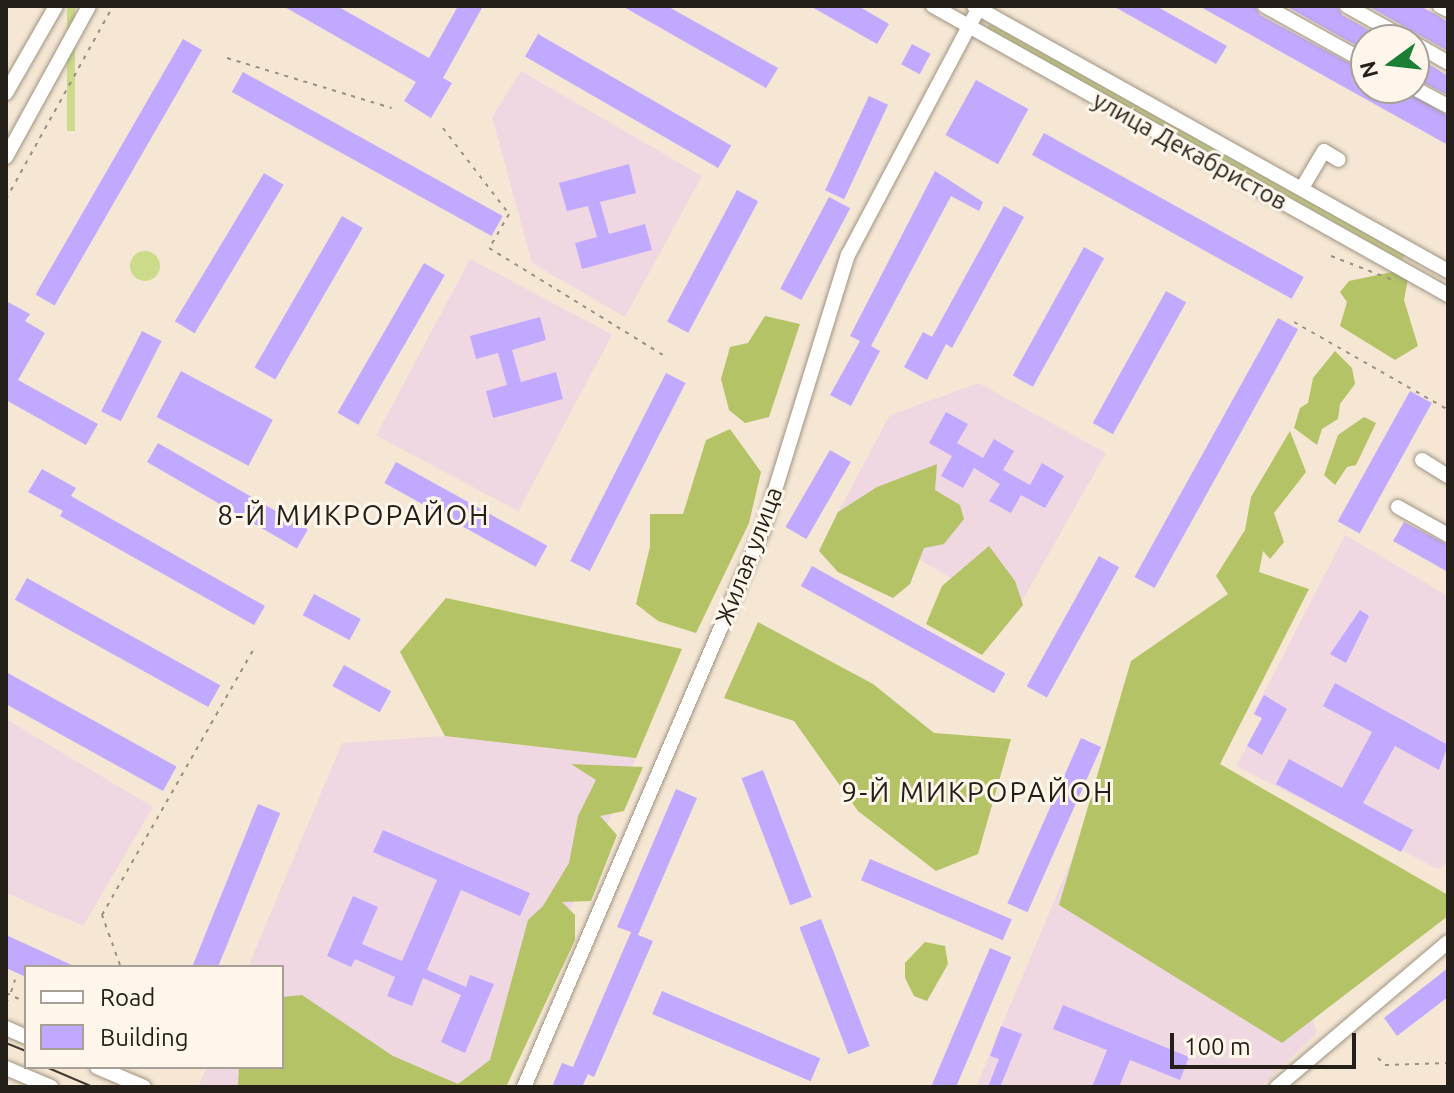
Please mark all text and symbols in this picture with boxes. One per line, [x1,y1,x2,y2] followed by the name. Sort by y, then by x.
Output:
[1350,24,1430,104] north arrow
[1354,59,1382,81] text: N
[1088,86,1292,216] street label: улица Декабристов
[710,483,788,629] street label: Жилая улица
[217,498,491,532] district label: 8-Й МИКРОРАЙОН
[841,775,1115,809] district label: 9-Й МИКРОРАЙОН
[24,965,284,1069] legend
[100,984,155,1011] text: Road
[1174,1017,1360,1067] scale bar
[100,1024,188,1051] text: Building
[1184,1033,1251,1060] text: 100 m

